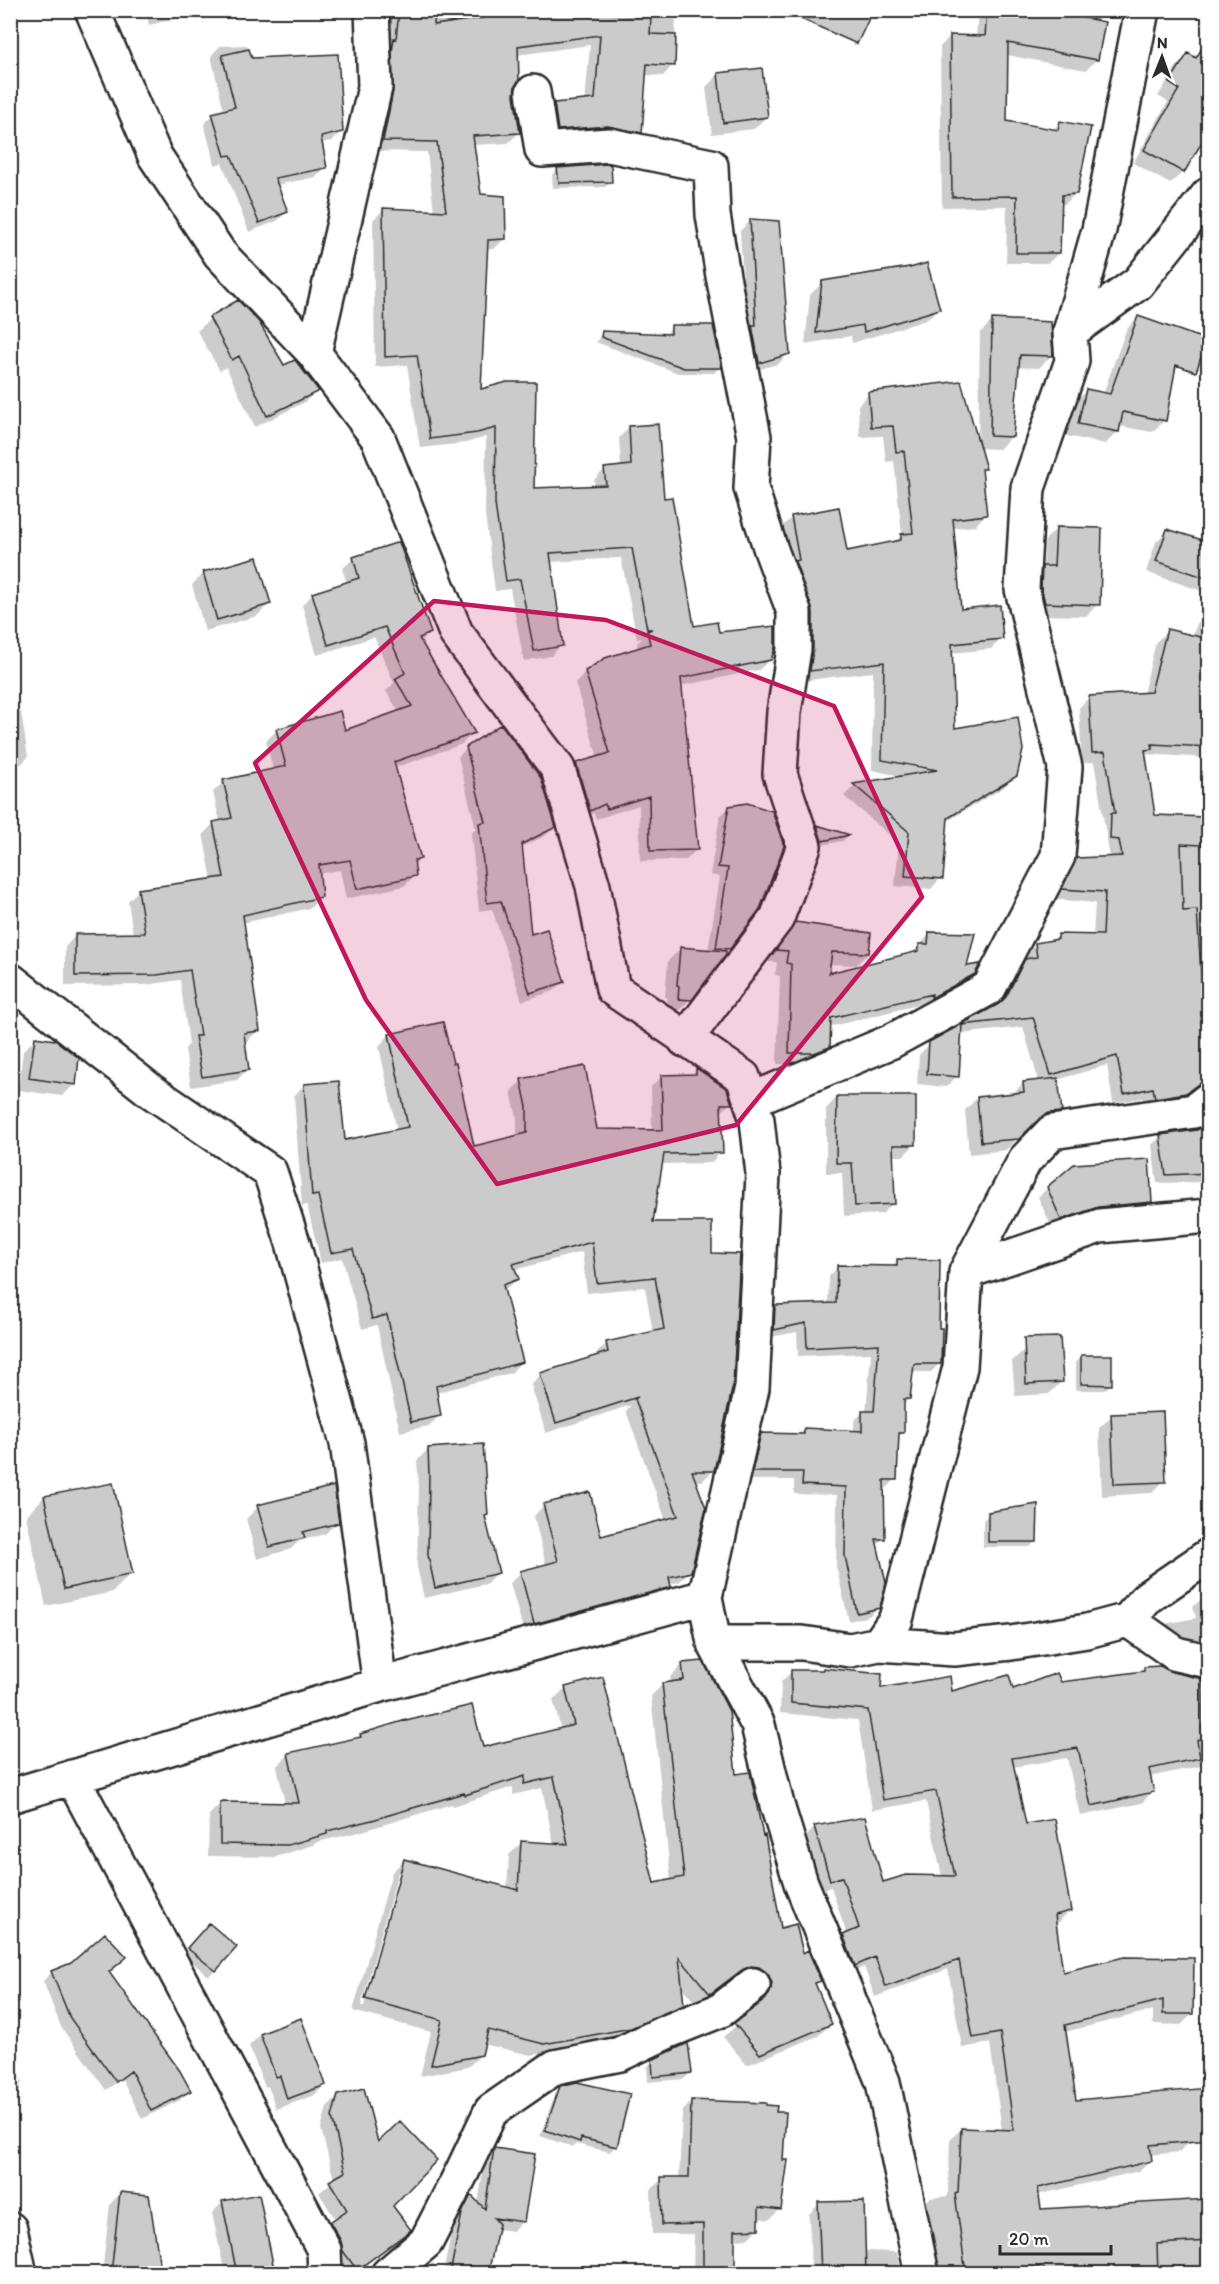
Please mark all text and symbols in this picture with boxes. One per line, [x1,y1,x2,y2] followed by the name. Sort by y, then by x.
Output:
[1132,27,1192,87] north arrow
[1157,33,1168,52] text: N
[1000,2218,1111,2256] scale bar
[1009,2228,1049,2250] text: 20 m

